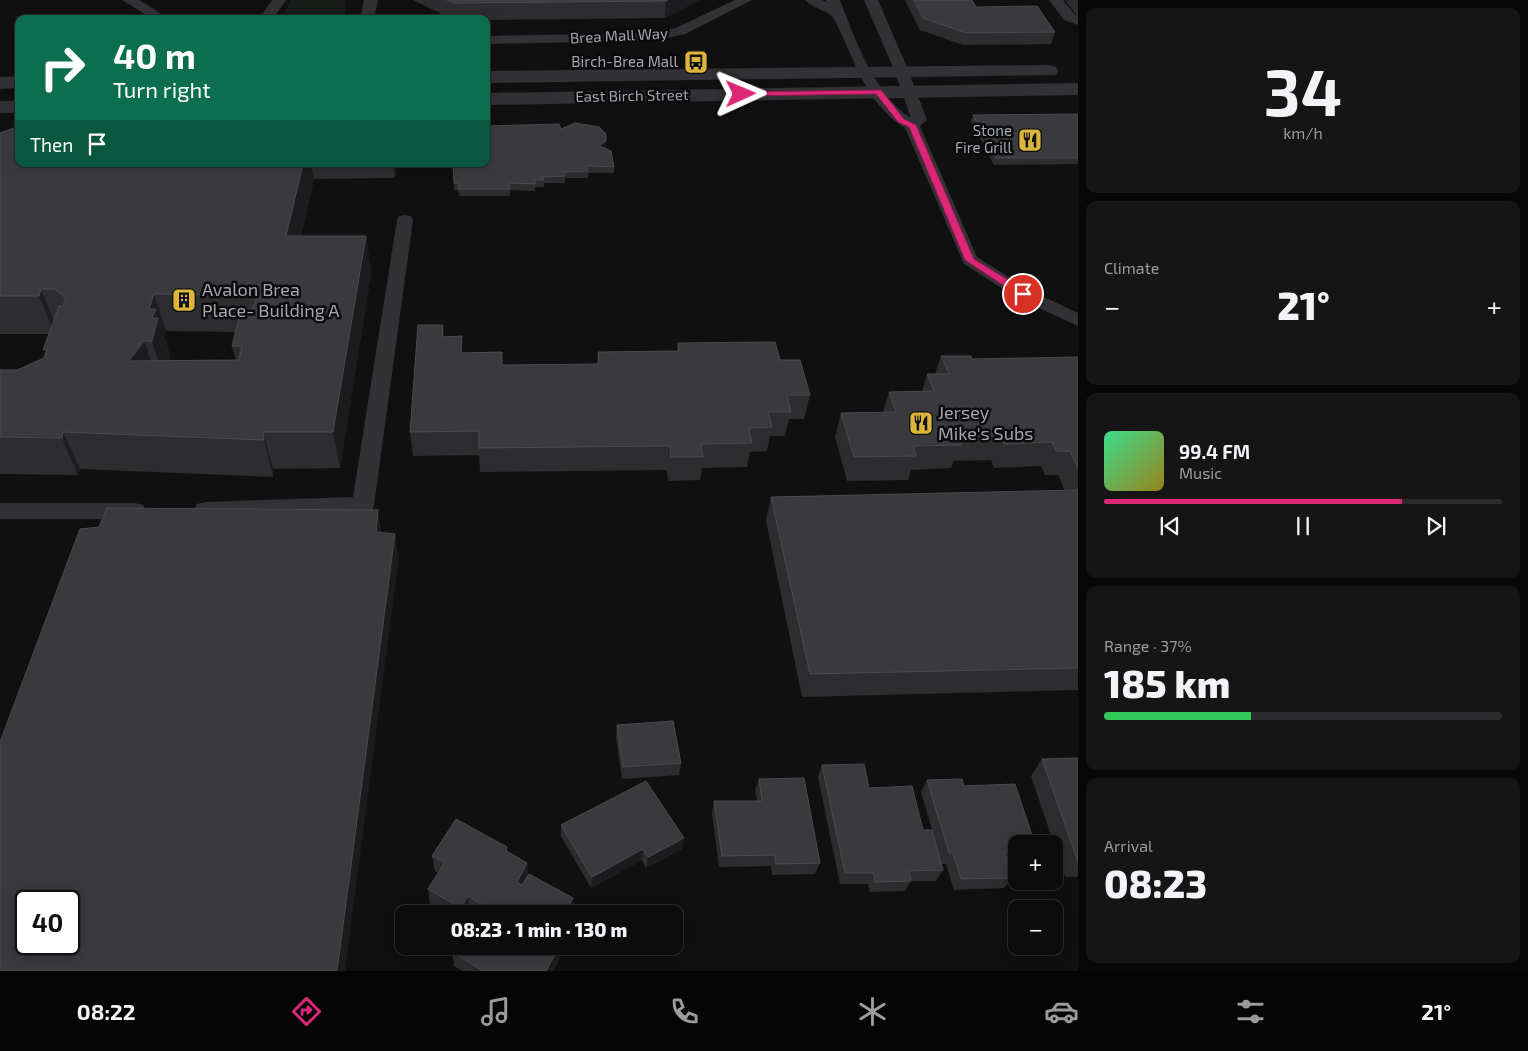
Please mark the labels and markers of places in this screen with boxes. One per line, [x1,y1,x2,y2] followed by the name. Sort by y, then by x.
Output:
[683,49,709,75] bus stop icon: Birch-Brea Mall
[571,52,679,70] place label: Birch-Brea Mall
[955,121,1013,156] place label: Stone Fire Grill
[1017,127,1043,153] restaurant icon: Stone Fire Grill
[1002,273,1044,315] pin
[202,278,340,321] place label: Avalon Brea Place- Building A
[171,287,197,313] building icon: Avalon Brea Place- Building A
[938,401,1033,444] place label: Jersey Mike's Subs
[908,410,934,436] restaurant icon: Jersey Mike's Subs

